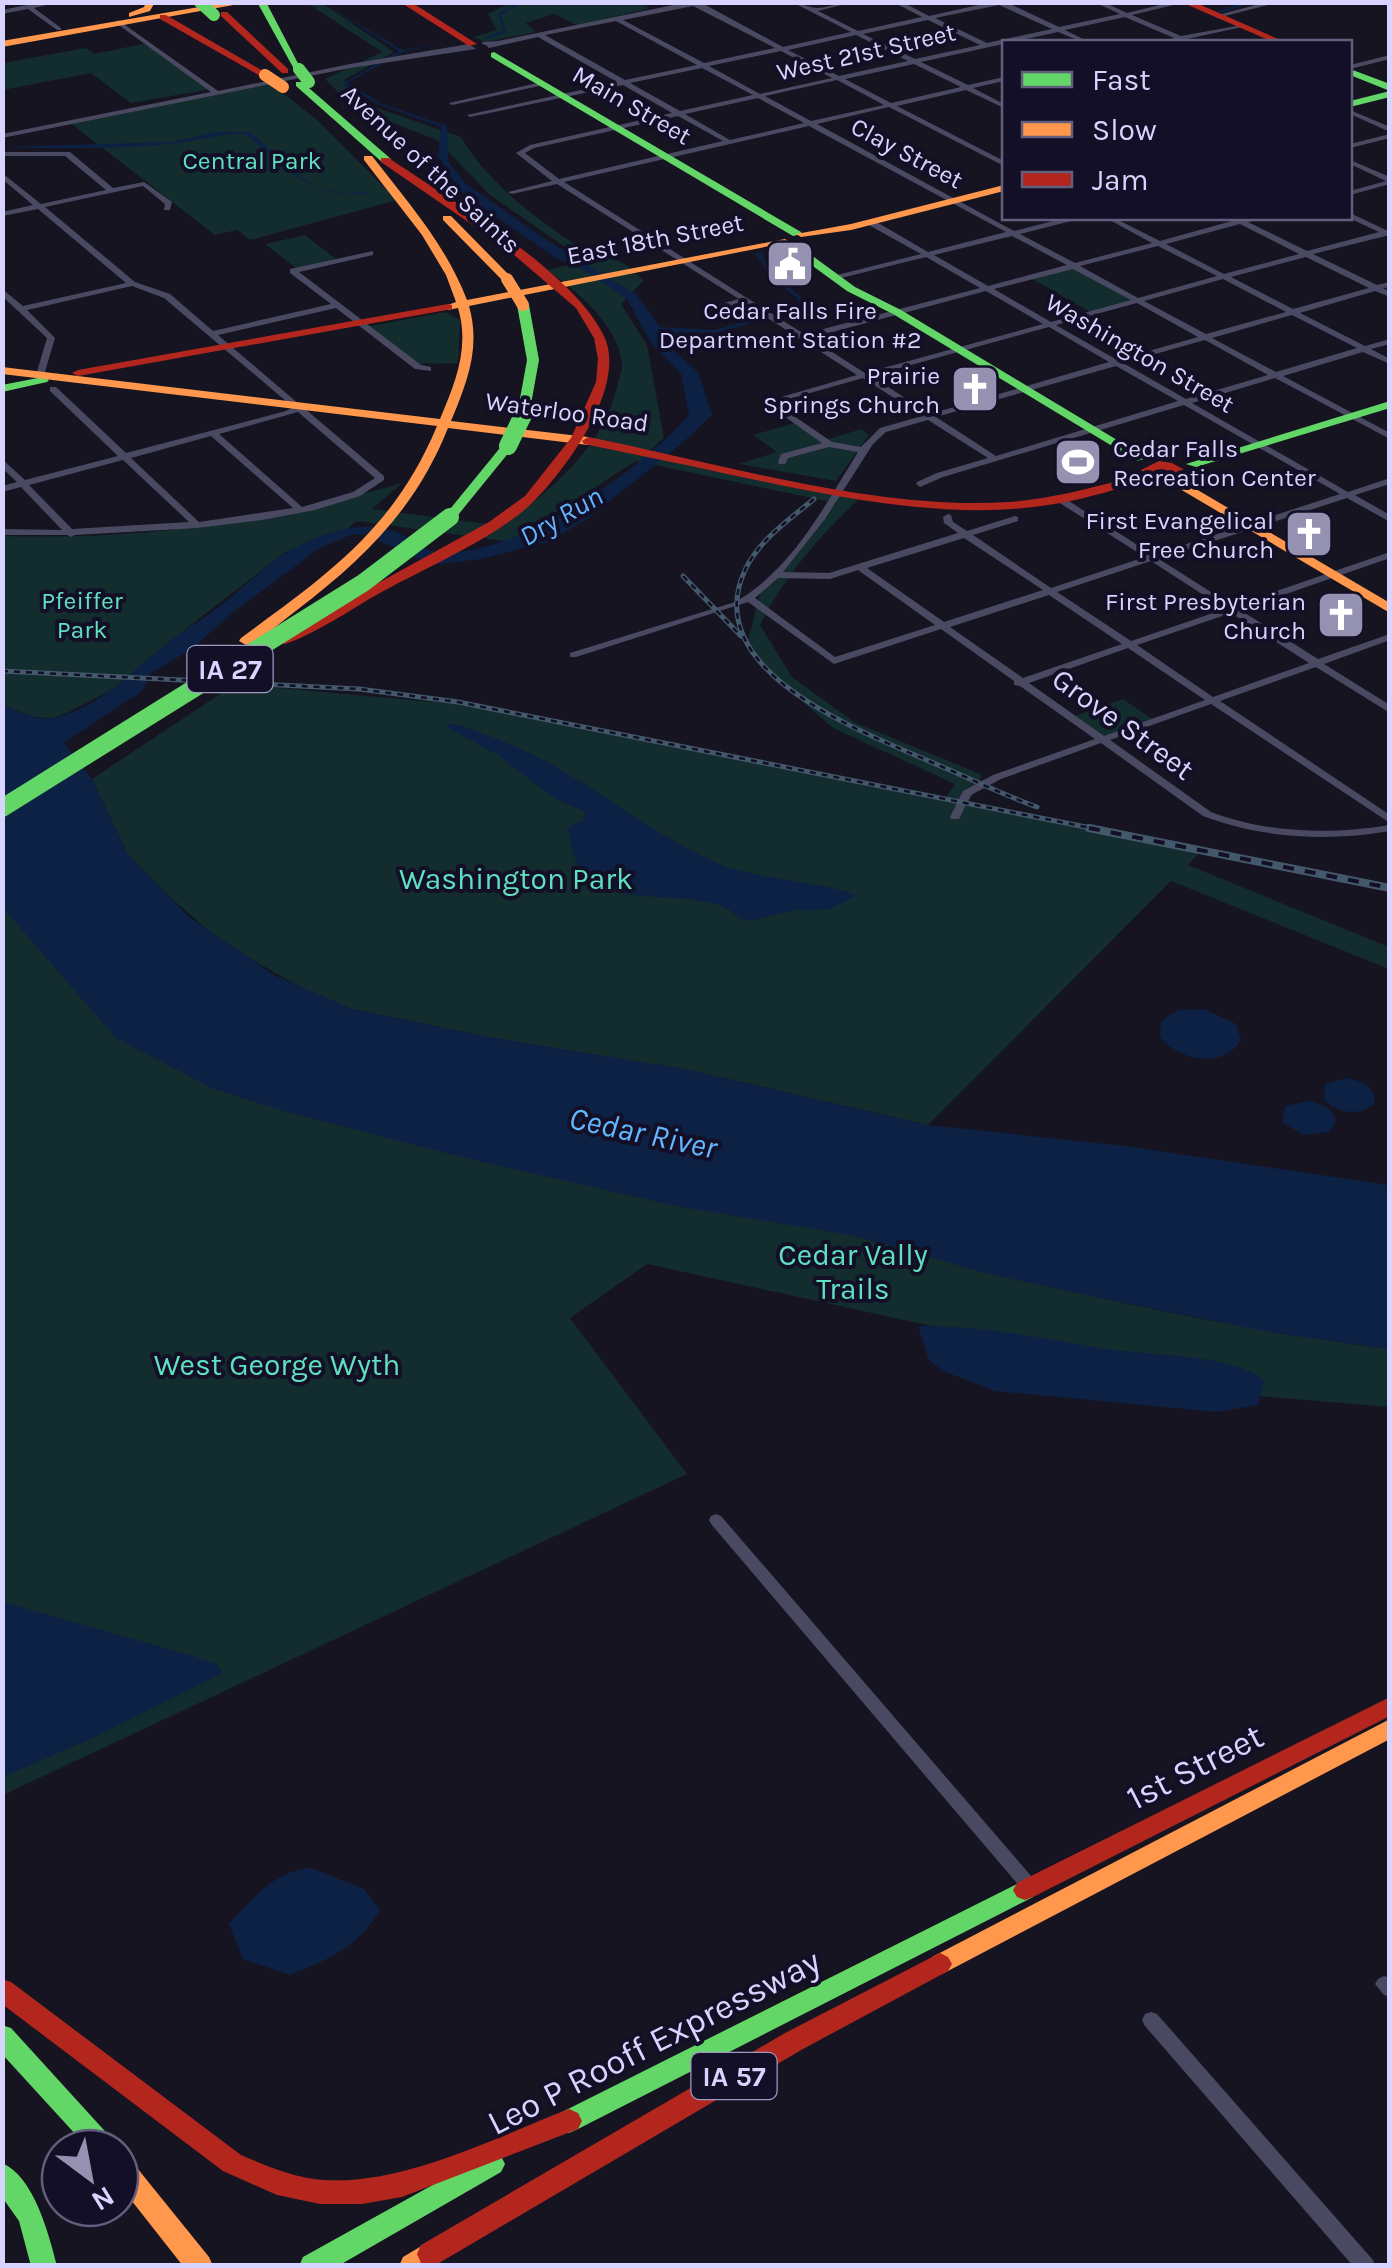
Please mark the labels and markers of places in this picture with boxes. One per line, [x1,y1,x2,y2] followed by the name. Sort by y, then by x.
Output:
[764,238,816,290] public building icon: Cedar Falls Fire Department Station #2
[659,296,921,354] place label: Cedar Falls Fire Department Station #2
[763,361,940,419] place label: Prairie Springs Church
[949,363,1001,415] church icon: Prairie Springs Church
[1113,434,1317,492] place label: Cedar Falls Recreation Center
[1052,436,1104,488] sports icon: Cedar Falls Recreation Center
[1085,506,1274,564] place label: First Evangelical Free Church
[1283,508,1335,560] church icon: First Evangelical Free Church
[1105,587,1306,645] place label: First Presbyterian Church
[1315,589,1367,641] church icon: First Presbyterian Church

